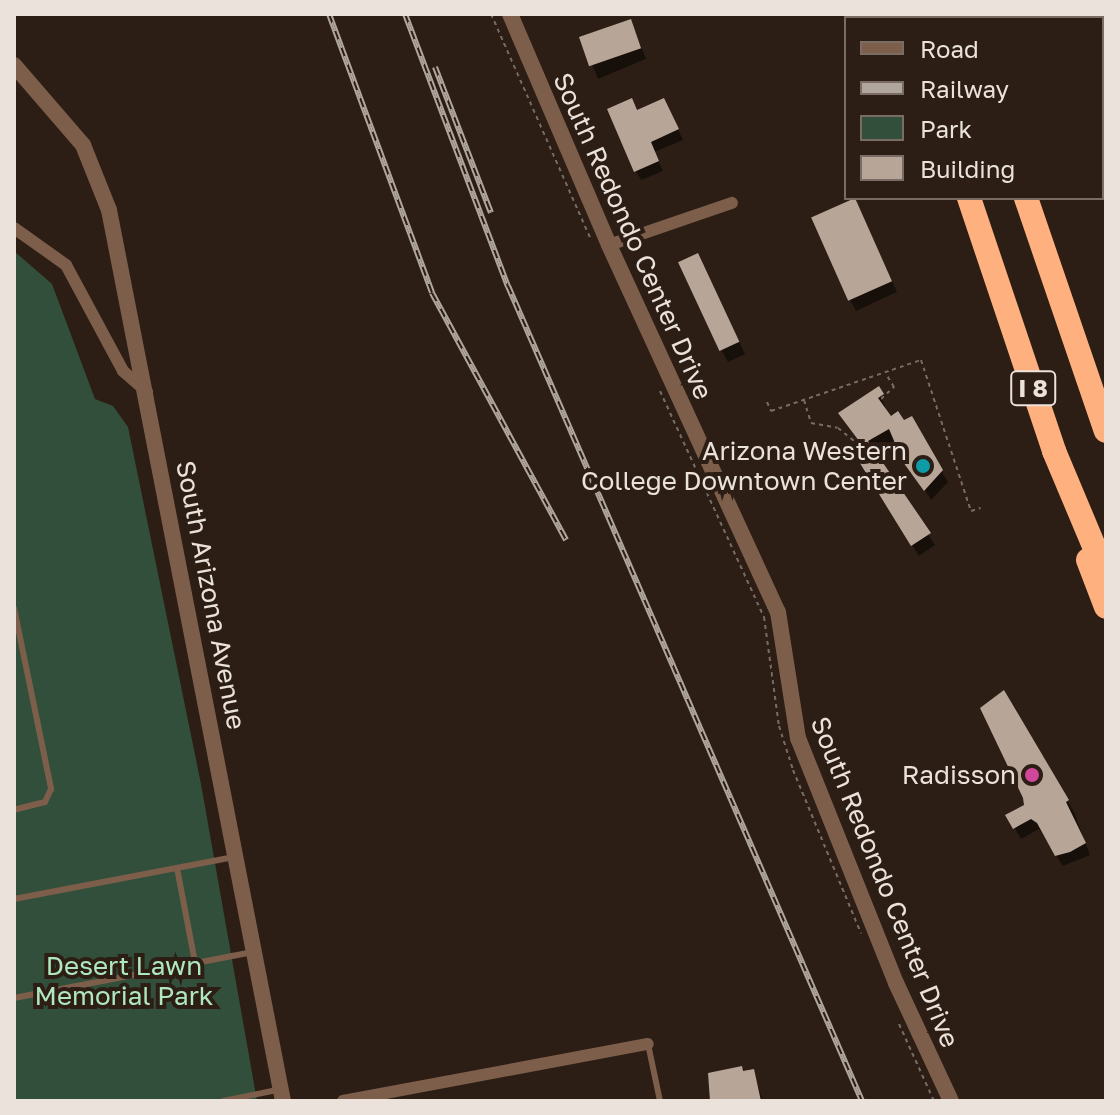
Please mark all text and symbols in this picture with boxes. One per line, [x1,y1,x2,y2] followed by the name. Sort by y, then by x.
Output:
[844,16,1104,200] legend
[920,34,979,63] text: Road
[547,68,719,404] street label: South Redondo Center Drive
[920,74,1009,103] text: Railway
[920,114,972,143] text: Park
[920,154,1015,183] text: Building
[1009,368,1057,408] road number: I 8
[581,435,907,496] place label: Arizona Western College Downtown Center
[914,457,932,475] marker: Arizona Western College Downtown Center
[170,458,252,732] street label: South Arizona Avenue
[804,712,966,1052] street label: South Redondo Center Drive
[902,759,1016,791] place label: Radisson
[1023,766,1041,784] marker: Radisson
[35,950,213,1012] park label: Desert Lawn Memorial Park

